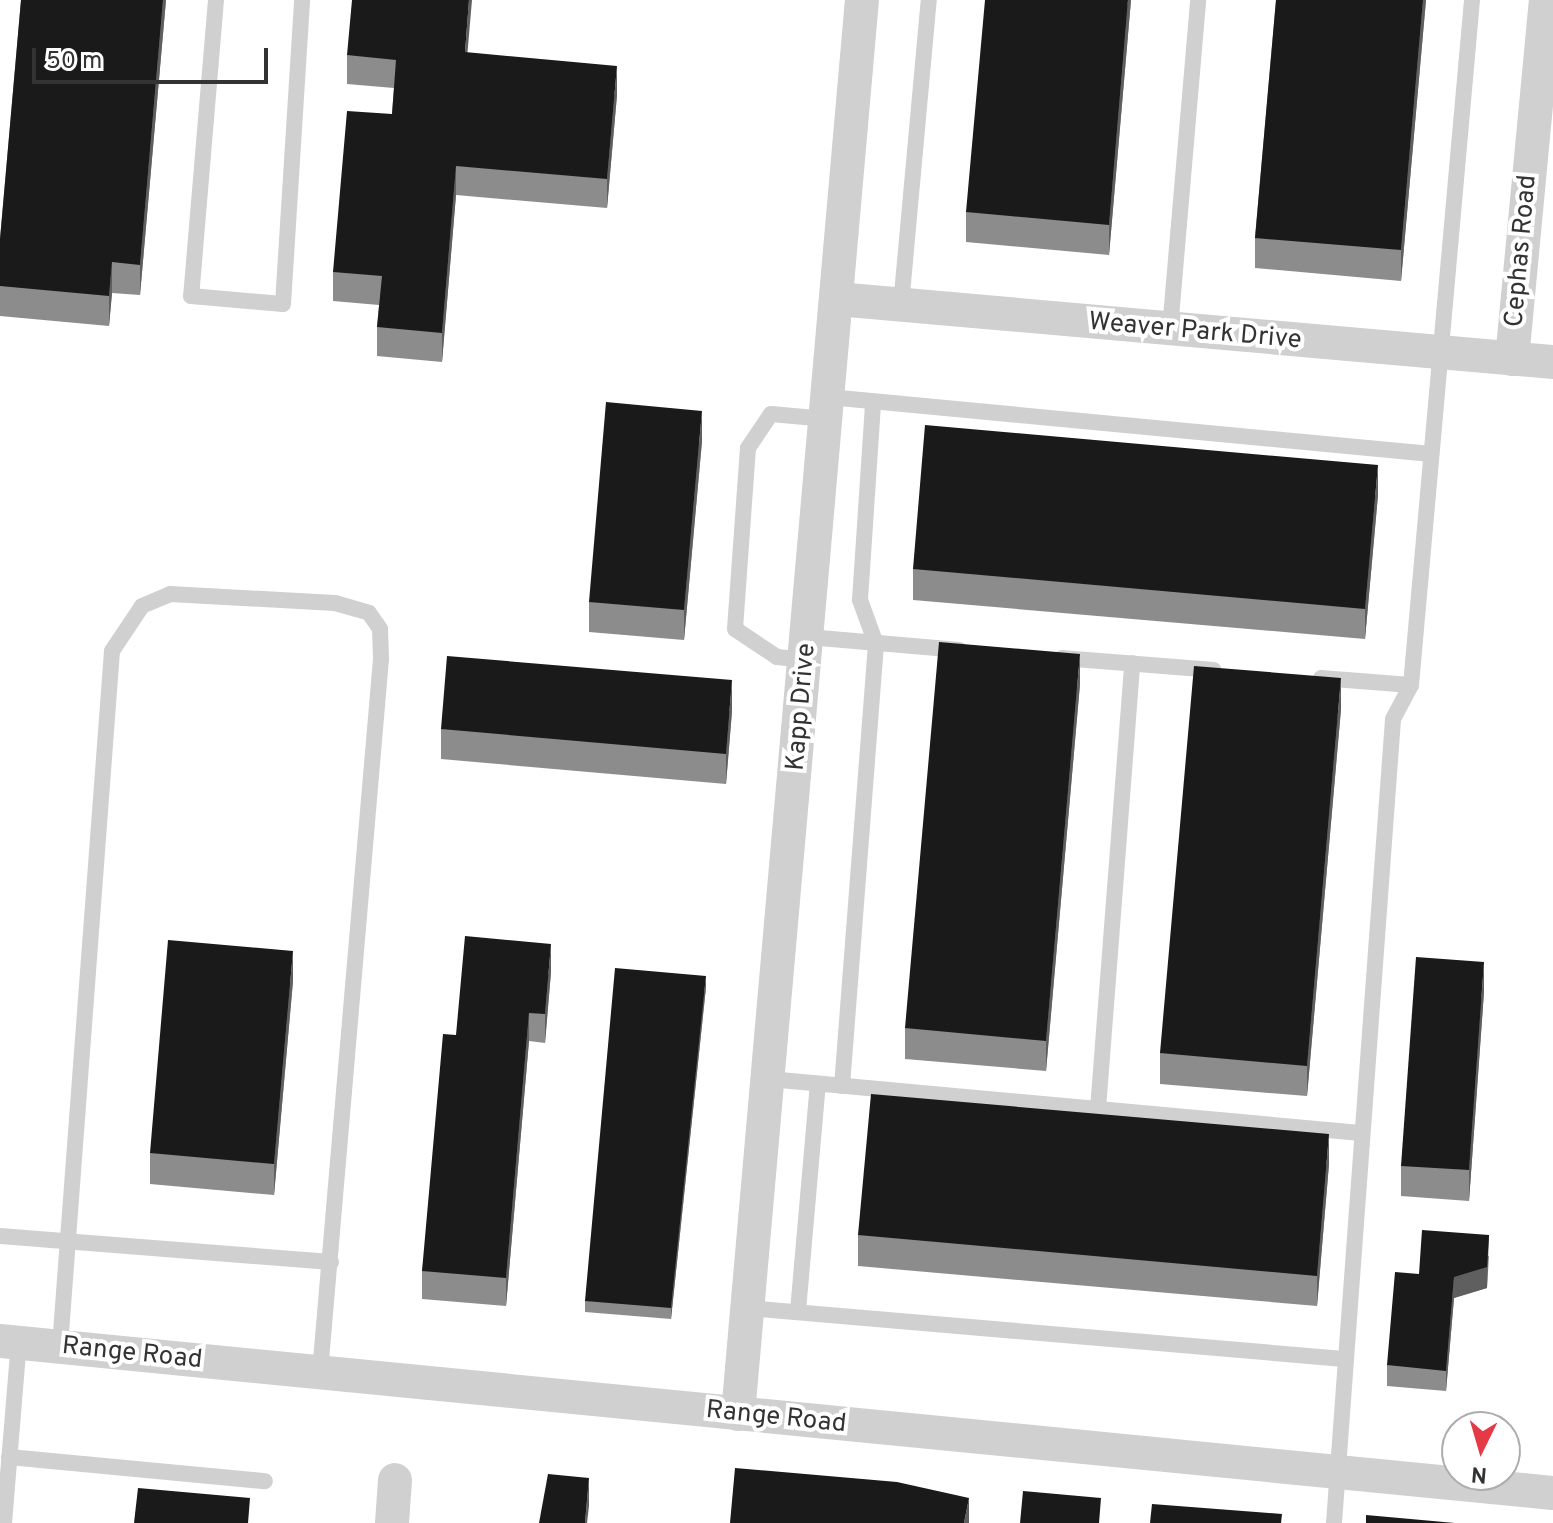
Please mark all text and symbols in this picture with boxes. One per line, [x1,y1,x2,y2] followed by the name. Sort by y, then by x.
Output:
[36,32,272,82] scale bar
[46,47,102,77] text: 50 m
[1500,174,1544,328] street label: Cephas Road
[1087,307,1303,357] street label: Weaver Park Drive
[781,642,823,772] street label: Kapp Drive
[60,1331,204,1377] street label: Range Road
[704,1395,848,1441] street label: Range Road
[1441,1411,1521,1491] north arrow
[1470,1459,1488,1488] text: N

